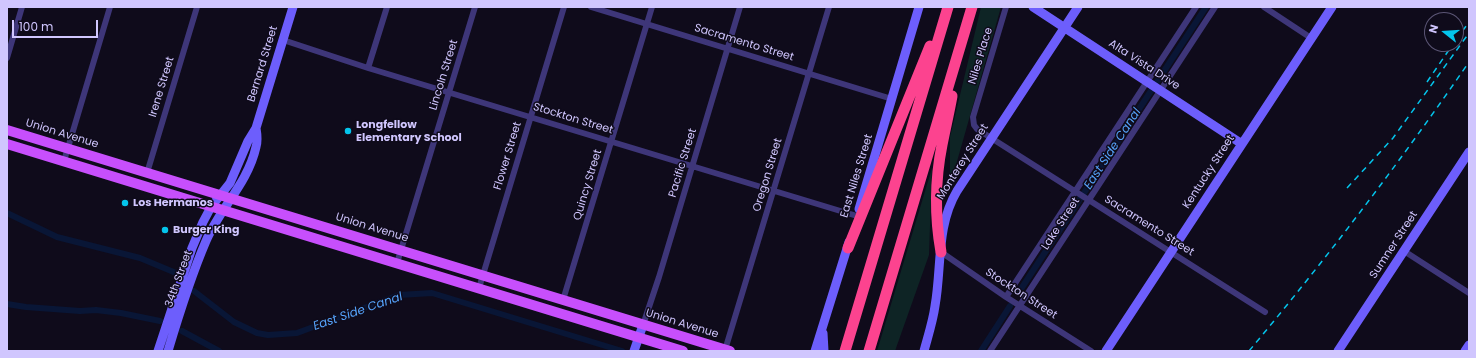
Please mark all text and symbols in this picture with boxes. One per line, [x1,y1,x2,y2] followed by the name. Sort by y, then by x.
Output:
[14,12,100,38] scale bar
[1424,12,1464,52] north arrow
[19,18,53,35] text: 100 m
[693,22,795,64] street label: Sacramento Street
[1425,22,1442,35] text: N
[245,24,281,104] street label: Bernard Street
[966,26,996,86] street label: Niles Place
[1106,37,1182,93] street label: Alta Vista Drive
[427,38,461,112] street label: Lincoln Street
[147,55,177,119] street label: Irene Street
[531,101,615,137] street label: Stockton Street
[1081,106,1145,192] water label: East Side Canal
[24,117,100,151] street label: Union Avenue
[356,118,462,144] place label: Longfellow Elementary School
[491,120,525,192] street label: Flower Street
[934,122,992,202] street label: Monterey Street
[343,126,353,136] marker: Longfellow Elementary School
[666,127,700,199] street label: Pacific Street
[838,133,876,219] street label: East Niles Street
[1180,133,1238,211] street label: Kentucky Street
[751,137,785,213] street label: Oregon Street
[571,148,605,222] street label: Quincy Street
[1102,193,1196,259] street label: Sacramento Street
[1039,195,1083,253] street label: Lake Street
[133,196,213,210] place label: Los Hermanos
[120,198,130,208] marker: Los Hermanos
[1367,209,1421,281] street label: Sumner Street
[334,211,410,245] street label: Union Avenue
[173,223,239,237] place label: Burger King
[160,225,170,235] marker: Burger King
[163,249,195,309] street label: 34th Street
[983,266,1059,322] street label: Stockton Street
[311,290,405,334] water label: East Side Canal
[644,307,720,341] street label: Union Avenue

